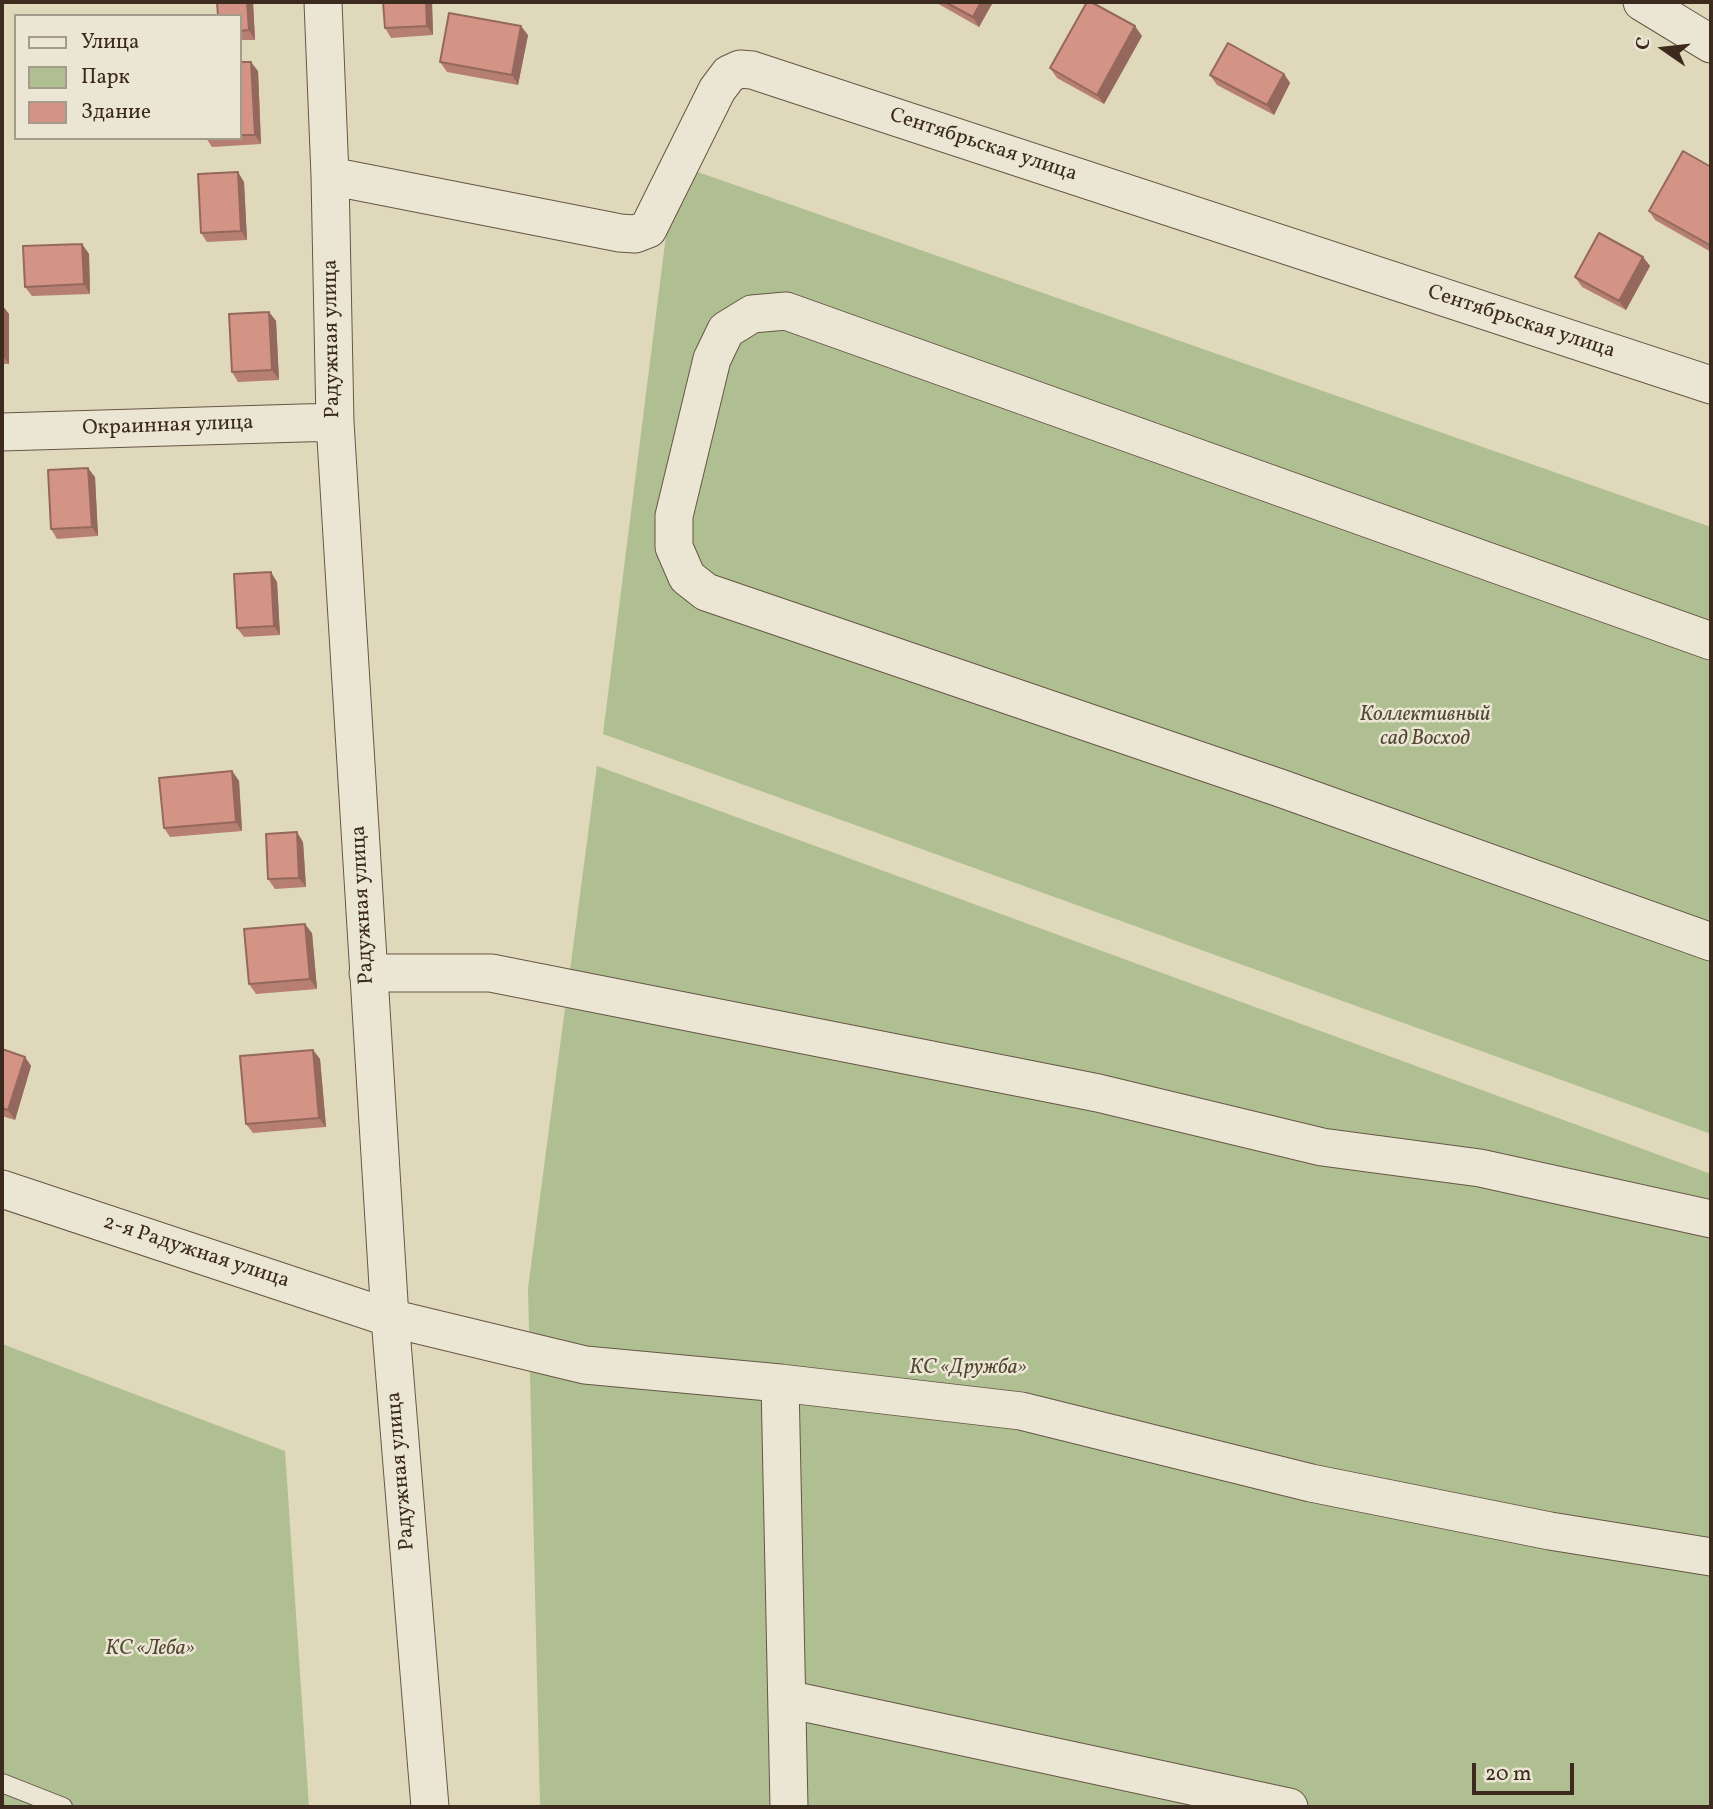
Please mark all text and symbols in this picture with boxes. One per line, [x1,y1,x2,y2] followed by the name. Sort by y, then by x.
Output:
[14,14,242,140] legend
[1629,14,1699,84] north arrow
[81,28,139,57] text: Улица
[1630,35,1658,53] text: С
[81,63,130,92] text: Парк
[81,98,151,127] text: Здание
[886,104,1080,188] street label: Сентябрьская улица
[319,259,347,419] street label: Радужная улица
[1424,281,1618,365] street label: Сентябрьская улица
[82,411,254,443] street label: Окраинная улица
[1359,703,1491,753] park label: Коллективный сад Восход
[347,825,381,985] street label: Радужная улица
[100,1211,292,1295] street label: 2-я Радужная улица
[909,1356,1027,1382] park label: КС «Дружба»
[383,1391,421,1551] street label: Радужная улица
[105,1637,195,1663] park label: КС «Леба»
[1475,1750,1576,1794] scale bar
[1485,1760,1531,1789] text: 20 m

